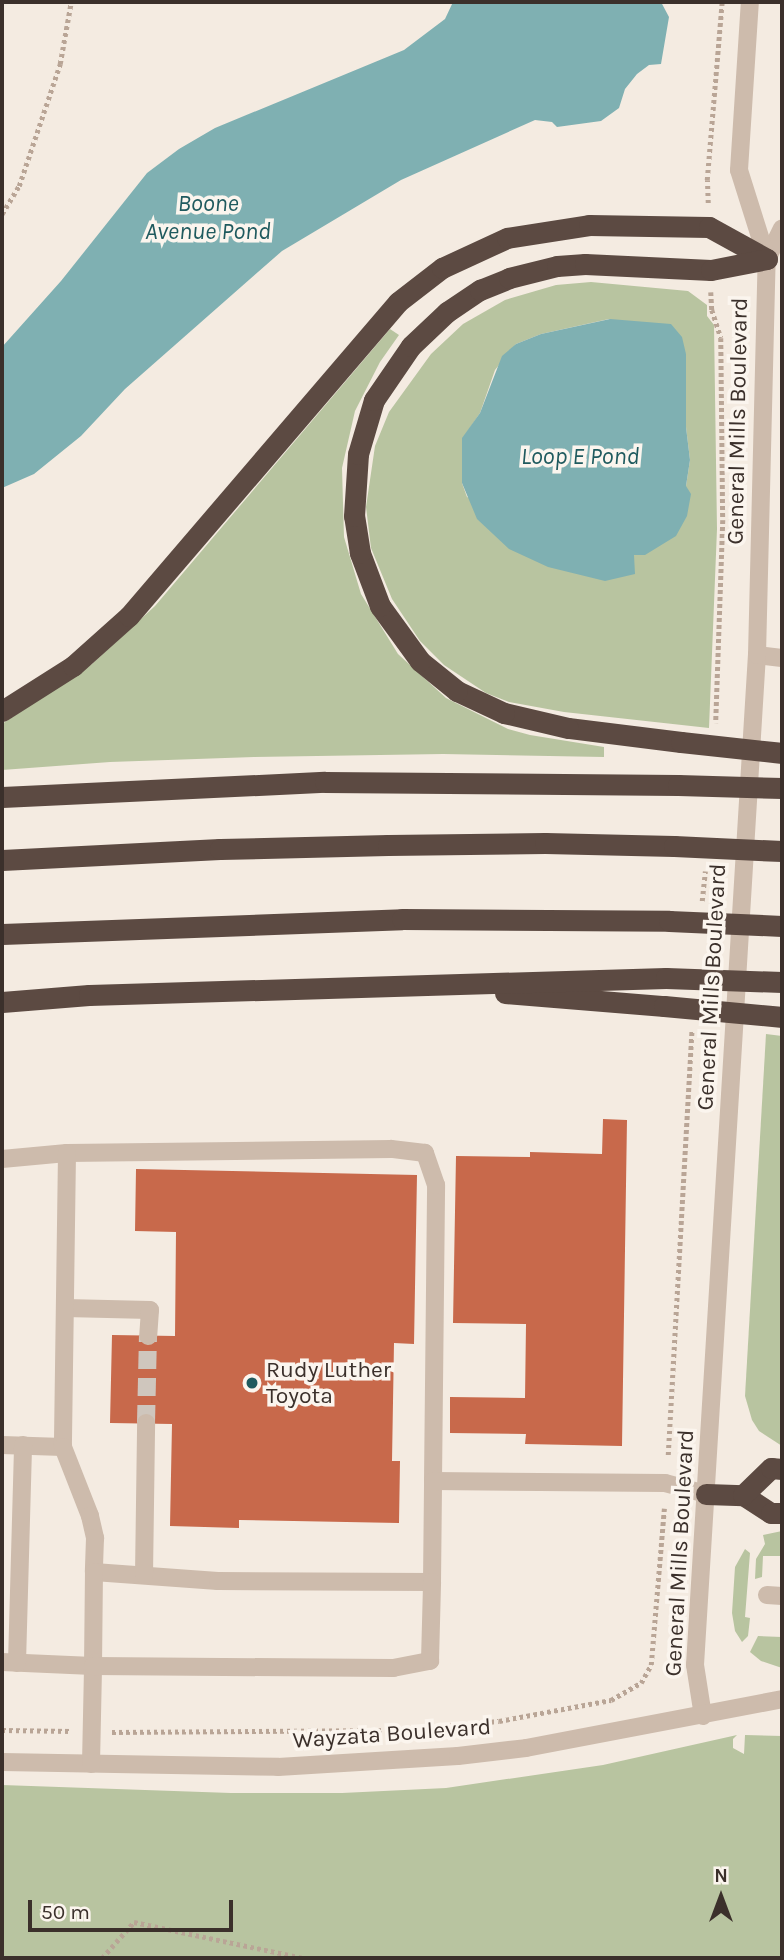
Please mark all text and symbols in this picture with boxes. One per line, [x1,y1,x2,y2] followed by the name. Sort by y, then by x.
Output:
[145,190,271,246] water label: Boone Avenue Pond
[722,297,754,545] street label: General Mills Boulevard
[521,443,639,471] water label: Loop E Pond
[692,863,732,1111] street label: General Mills Boulevard
[266,1356,391,1410] place label: Rudy Luther Toyota
[244,1375,260,1391] marker: Rudy Luther Toyota
[660,1429,700,1677] street label: General Mills Boulevard
[292,1713,492,1755] street label: Wayzata Boulevard
[686,1862,756,1932] north arrow
[714,1865,728,1887] text: N
[32,1886,236,1930] scale bar
[41,1900,90,1924] text: 50 m

